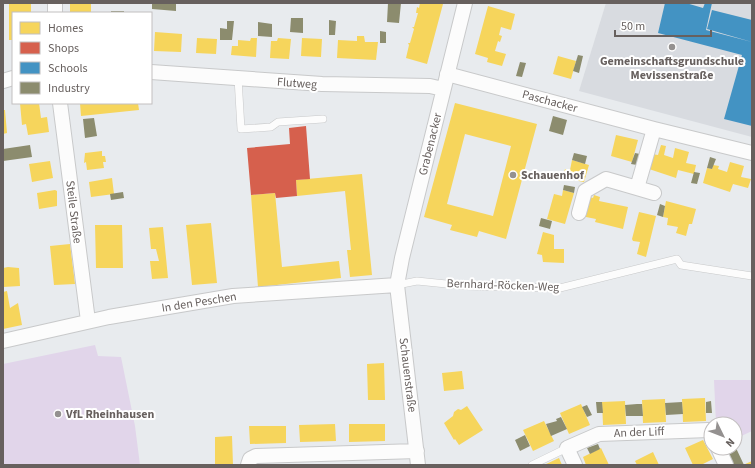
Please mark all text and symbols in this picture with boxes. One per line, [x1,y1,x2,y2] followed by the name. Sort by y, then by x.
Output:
[12,12,152,104] legend
[615,12,711,38] scale bar
[621,18,645,35] text: 50 m
[48,20,83,37] text: Homes
[48,40,79,57] text: Shops
[667,42,677,52] marker: Gemeinschaftsgrundschule Mevissenstraße
[600,53,744,84] place label: Gemeinschaftsgrundschule Mevissenstraße
[48,60,88,77] text: Schools
[276,74,318,93] street label: Flutweg
[48,80,90,97] text: Industry
[520,86,580,117] street label: Paschacker
[415,110,447,177] street label: Grabenacker
[521,167,585,184] place label: Schauenhof
[508,170,518,180] marker: Schauenhof
[61,180,86,245] street label: Steile Straße
[446,275,560,296] street label: Bernhard-Röcken-Weg
[160,288,238,317] street label: In den Peschen
[394,337,421,413] street label: Schauenstraße
[65,406,155,423] place label: VfL Rheinhausen
[53,409,63,419] marker: VfL Rheinhausen
[703,416,743,456] north arrow
[614,423,666,442] street label: An der Liff
[722,435,738,450] text: N

